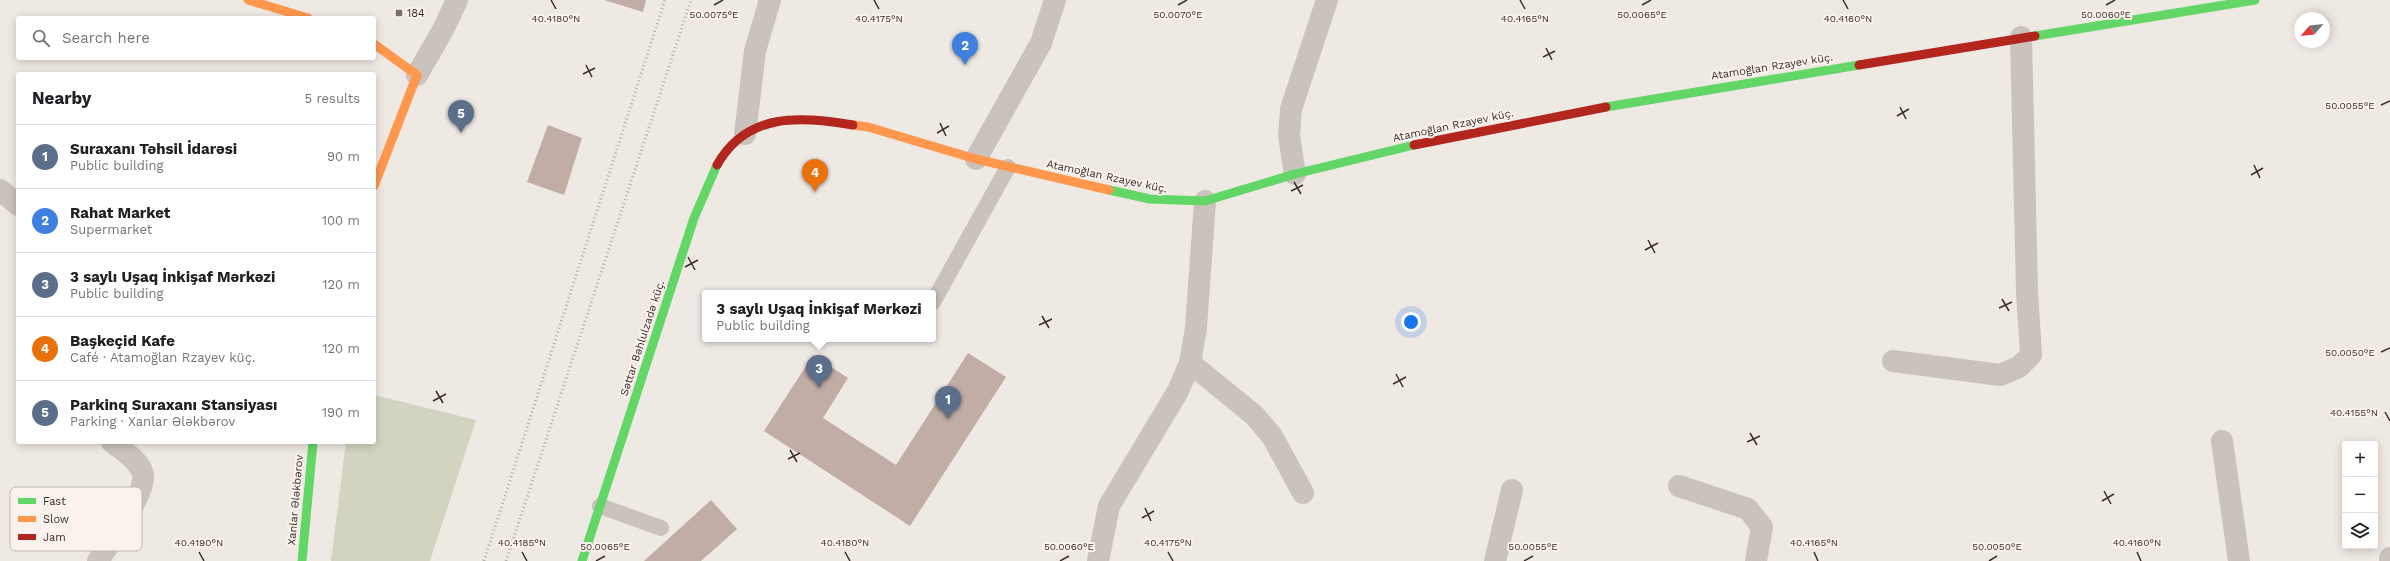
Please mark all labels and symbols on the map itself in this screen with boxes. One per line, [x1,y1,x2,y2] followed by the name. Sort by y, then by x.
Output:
[407,7,425,20] place label: 184
[394,8,404,18] marker: 184
[690,9,738,20] text: 50.0075°E
[1153,9,1203,20] text: 50.0070°E
[1617,9,1667,20] text: 50.0065°E
[2081,9,2131,20] text: 50.0060°E
[2294,12,2330,48] north arrow
[532,13,580,24] text: 40.4180°N
[855,13,903,24] text: 40.4175°N
[1501,13,1549,24] text: 40.4165°N
[1824,13,1872,24] text: 40.4160°N
[952,32,978,65] pin: 2
[1710,50,1834,83] street label: Atamoğlan Rzayev küç.
[448,100,474,133] pin: 5
[2325,100,2375,111] text: 50.0055°E
[1392,106,1515,145] street label: Atamoğlan Rzayev küç.
[1045,157,1169,196] street label: Atamoğlan Rzayev küç.
[802,159,828,192] pin: 4
[618,279,667,398] street label: Səttar Bəhlulzadə küç.
[1401,312,1421,332] your location
[2325,347,2375,358] text: 50.0050°E
[806,355,832,388] pin: 3
[935,386,961,419] pin: 1
[2330,407,2378,418] text: 40.4155°N
[285,454,306,546] street label: Xanlar Ələkbərov
[10,487,142,551] legend
[43,495,66,508] text: Fast
[43,513,69,526] text: Slow
[43,531,66,544] text: Jam
[175,537,223,548] text: 40.4190°N
[498,537,546,548] text: 40.4185°N
[821,537,869,548] text: 40.4180°N
[1144,537,1192,548] text: 40.4175°N
[1790,537,1838,548] text: 40.4165°N
[2113,537,2161,548] text: 40.4160°N
[580,541,630,552] text: 50.0065°E
[1044,541,1094,552] text: 50.0060°E
[1508,541,1558,552] text: 50.0055°E
[1972,541,2022,552] text: 50.0050°E

